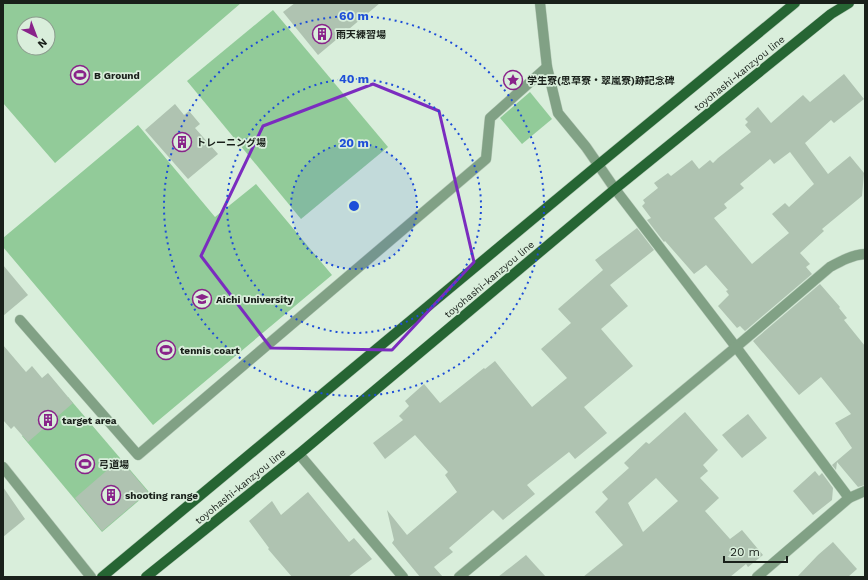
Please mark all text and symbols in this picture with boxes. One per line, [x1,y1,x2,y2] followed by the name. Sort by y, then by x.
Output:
[339,9,369,23] text: 60 m
[16,16,56,56] north arrow
[311,23,333,45] building icon: 雨天練習場
[336,29,386,40] place label: 雨天練習場
[692,33,787,113] street label: toyohashi-kanzyou line
[35,36,50,51] text: N
[69,64,91,86] sports icon: B Ground
[502,69,524,91] place icon: 学生寮(思草寮・翠嵐寮)跡記念碑
[94,70,140,81] place label: B Ground
[339,72,369,86] text: 40 m
[527,75,675,86] place label: 学生寮(思草寮・翠嵐寮)跡記念碑
[171,131,193,153] building icon: トレーニング場
[339,136,369,150] text: 20 m
[196,137,266,148] place label: トレーニング場
[347,199,361,213] centre of rings
[442,239,536,320] street label: toyohashi-kanzyou line
[191,288,213,310] school or university icon: Aichi University
[216,294,294,305] place label: Aichi University
[155,339,177,361] sports icon: tennis coart
[180,345,240,356] place label: tennis coart
[37,409,59,431] building icon: target area
[62,415,117,426] place label: target area
[193,446,288,526] street label: toyohashi-kanzyou line
[74,453,96,475] sports icon: 弓道場
[99,459,129,470] place label: 弓道場
[100,484,122,506] building icon: shooting range
[125,490,198,501] place label: shooting range
[724,538,787,564] scale bar
[730,545,760,559] text: 20 m

